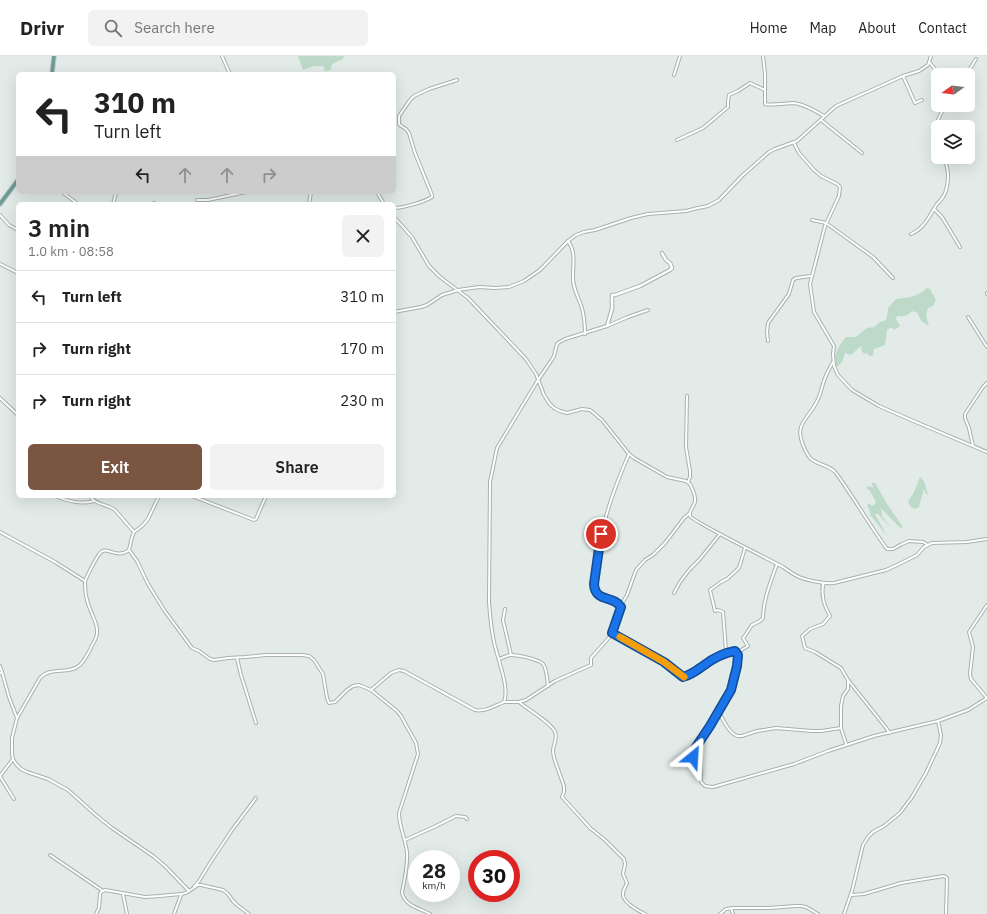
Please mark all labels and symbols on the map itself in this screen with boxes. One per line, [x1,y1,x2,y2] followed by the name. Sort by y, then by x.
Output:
[931,68,975,112] north arrow
[584,517,618,551] pin
[672,736,714,778] position arrow
[468,850,520,902] speed limit sign: 30

